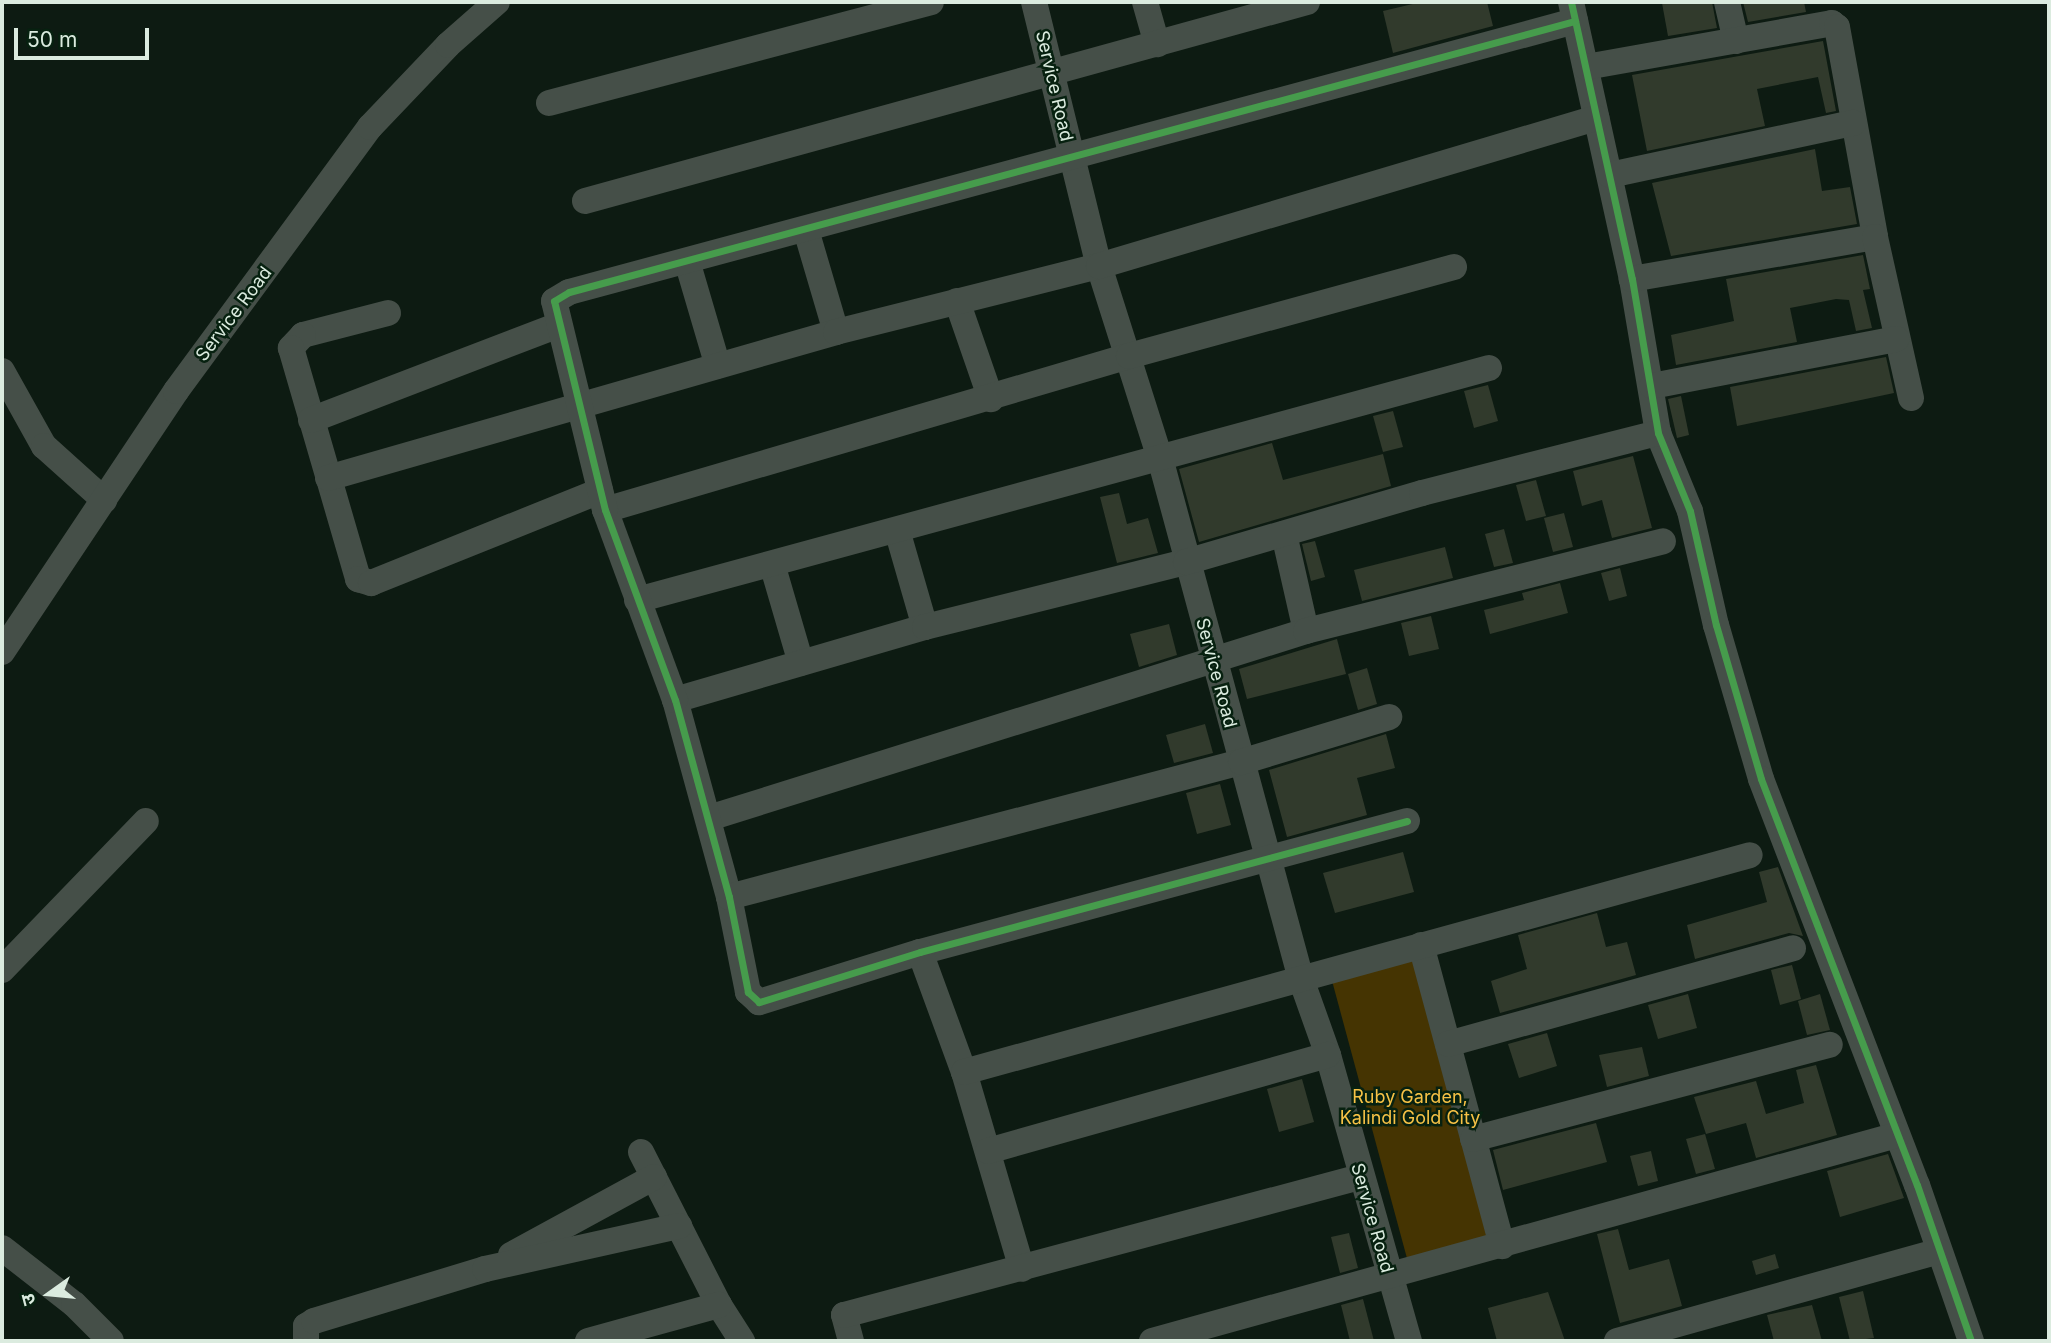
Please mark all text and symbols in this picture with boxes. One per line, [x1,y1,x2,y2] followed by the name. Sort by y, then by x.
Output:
[18,14,152,58] scale bar
[27,27,77,52] text: 50 m
[1031,29,1077,143] street label: Service Road
[191,262,277,366] street label: Service Road
[1191,616,1241,730] street label: Service Road
[1340,1087,1480,1130] park label: Ruby Garden, Kalindi Gold City
[1346,1161,1398,1275] street label: Service Road
[14,1259,84,1329] north arrow
[16,1291,41,1308] text: उ

